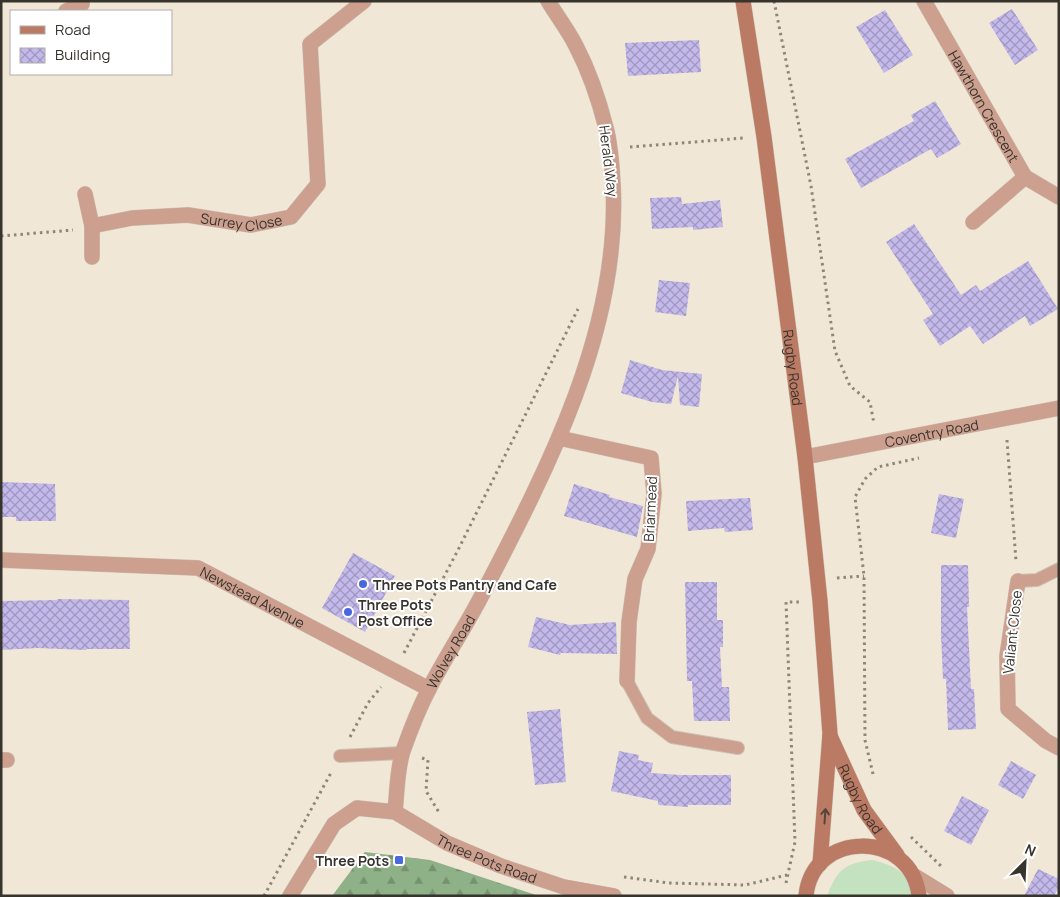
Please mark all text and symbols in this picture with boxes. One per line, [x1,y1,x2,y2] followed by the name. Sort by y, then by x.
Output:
[10,10,172,75] legend
[55,19,91,40] text: Road
[55,44,110,65] text: Building
[945,46,1024,166] street label: Hawthorn Crescent
[595,124,623,198] street label: Herald Way
[199,208,284,235] street label: Surrey Close
[779,328,808,407] street label: Rugby Road
[883,414,980,451] street label: Coventry Road
[639,476,661,542] street label: Briarmead
[197,561,308,632] street label: Newstead Avenue
[373,575,557,594] place label: Three Pots Pantry and Cafe
[357,578,369,590] marker: Three Pots Pantry and Cafe
[998,589,1026,675] street label: Valiant Close
[358,595,433,630] place label: Three Pots Post Office
[342,606,354,618] marker: Three Pots Post Office
[421,611,479,692] street label: Wolvey Road
[835,761,888,837] street label: Rugby Road
[820,808,829,824] one-way arrow
[433,830,539,887] street label: Three Pots Road
[1000,837,1050,887] north arrow
[1022,839,1039,860] text: N
[316,851,389,870] place label: Three Pots
[393,854,405,866] marker: Three Pots

